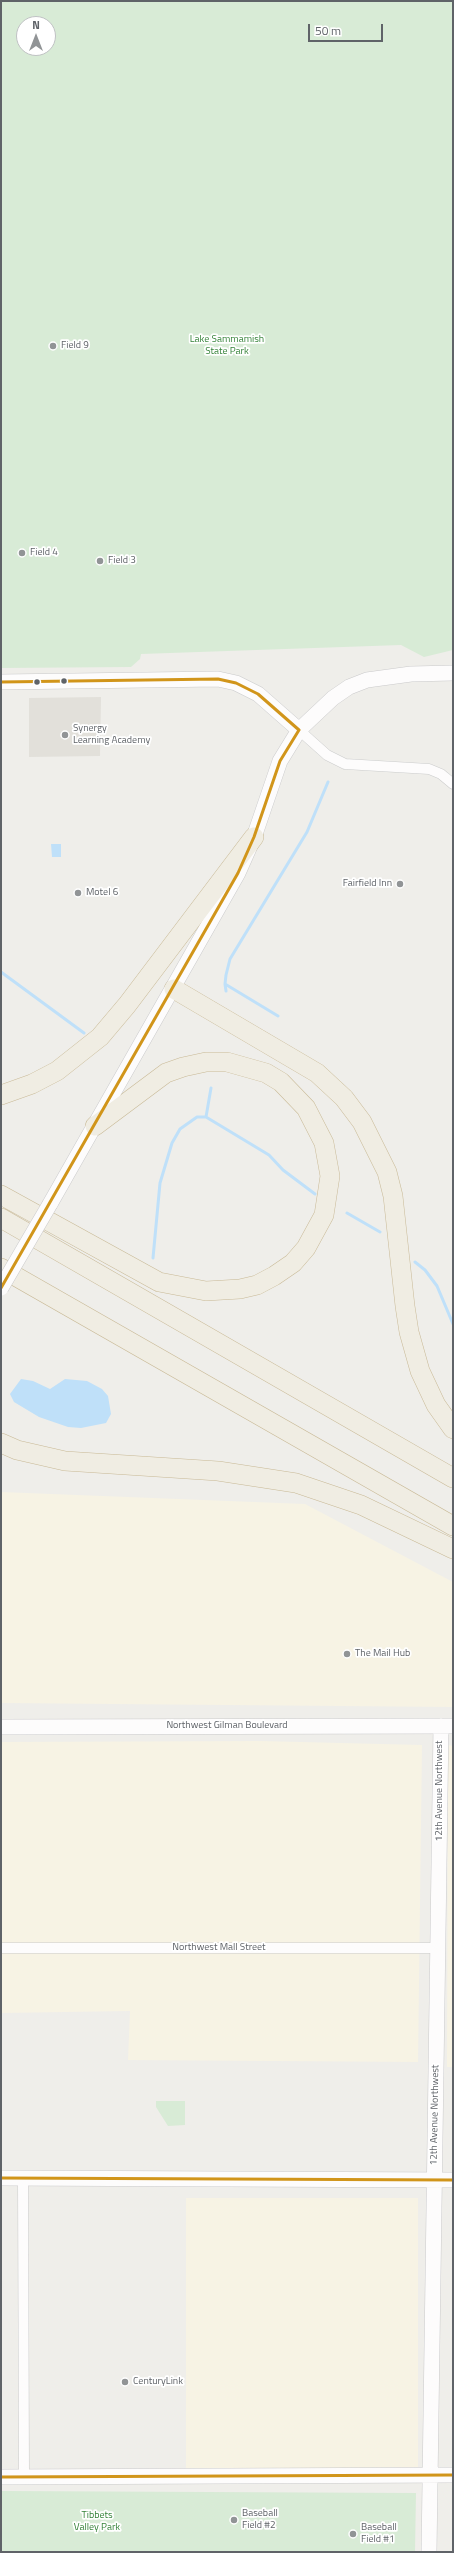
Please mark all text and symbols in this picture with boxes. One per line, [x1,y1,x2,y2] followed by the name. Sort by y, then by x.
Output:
[16,16,56,56] north arrow
[310,16,385,42] scale bar
[32,17,40,33] text: N
[315,21,341,40] text: 50 m
[190,334,264,358] park label: Lake Sammamish State Park
[61,340,89,352] place label: Field 9
[48,341,58,351] marker: Field 9
[30,547,58,559] place label: Field 4
[17,548,27,558] marker: Field 4
[108,555,136,567] place label: Field 3
[95,556,105,566] marker: Field 3
[59,676,69,686] unlabelled marker
[32,677,42,687] unlabelled marker
[73,723,150,746] place label: Synergy Learning Academy
[60,730,70,740] marker: Synergy Learning Academy
[343,878,392,890] place label: Fairfield Inn
[395,879,405,889] marker: Fairfield Inn
[86,887,118,899] place label: Motel 6
[73,888,83,898] marker: Motel 6
[355,1648,410,1660] place label: The Mail Hub
[342,1649,352,1659] marker: The Mail Hub
[166,1720,288,1732] street label: Northwest Gilman Boulevard
[434,1741,446,1841] street label: 12th Avenue Northwest
[172,1942,266,1954] street label: Northwest Mall Street
[428,2064,442,2166] street label: 12th Avenue Northwest
[133,2376,183,2388] place label: CenturyLink
[120,2377,130,2387] marker: CenturyLink
[242,2508,278,2532] place label: Baseball Field #2
[74,2510,120,2534] park label: Tibbets Valley Park
[229,2515,239,2525] marker: Baseball Field #2
[361,2522,397,2546] place label: Baseball Field #1
[348,2529,358,2539] marker: Baseball Field #1

